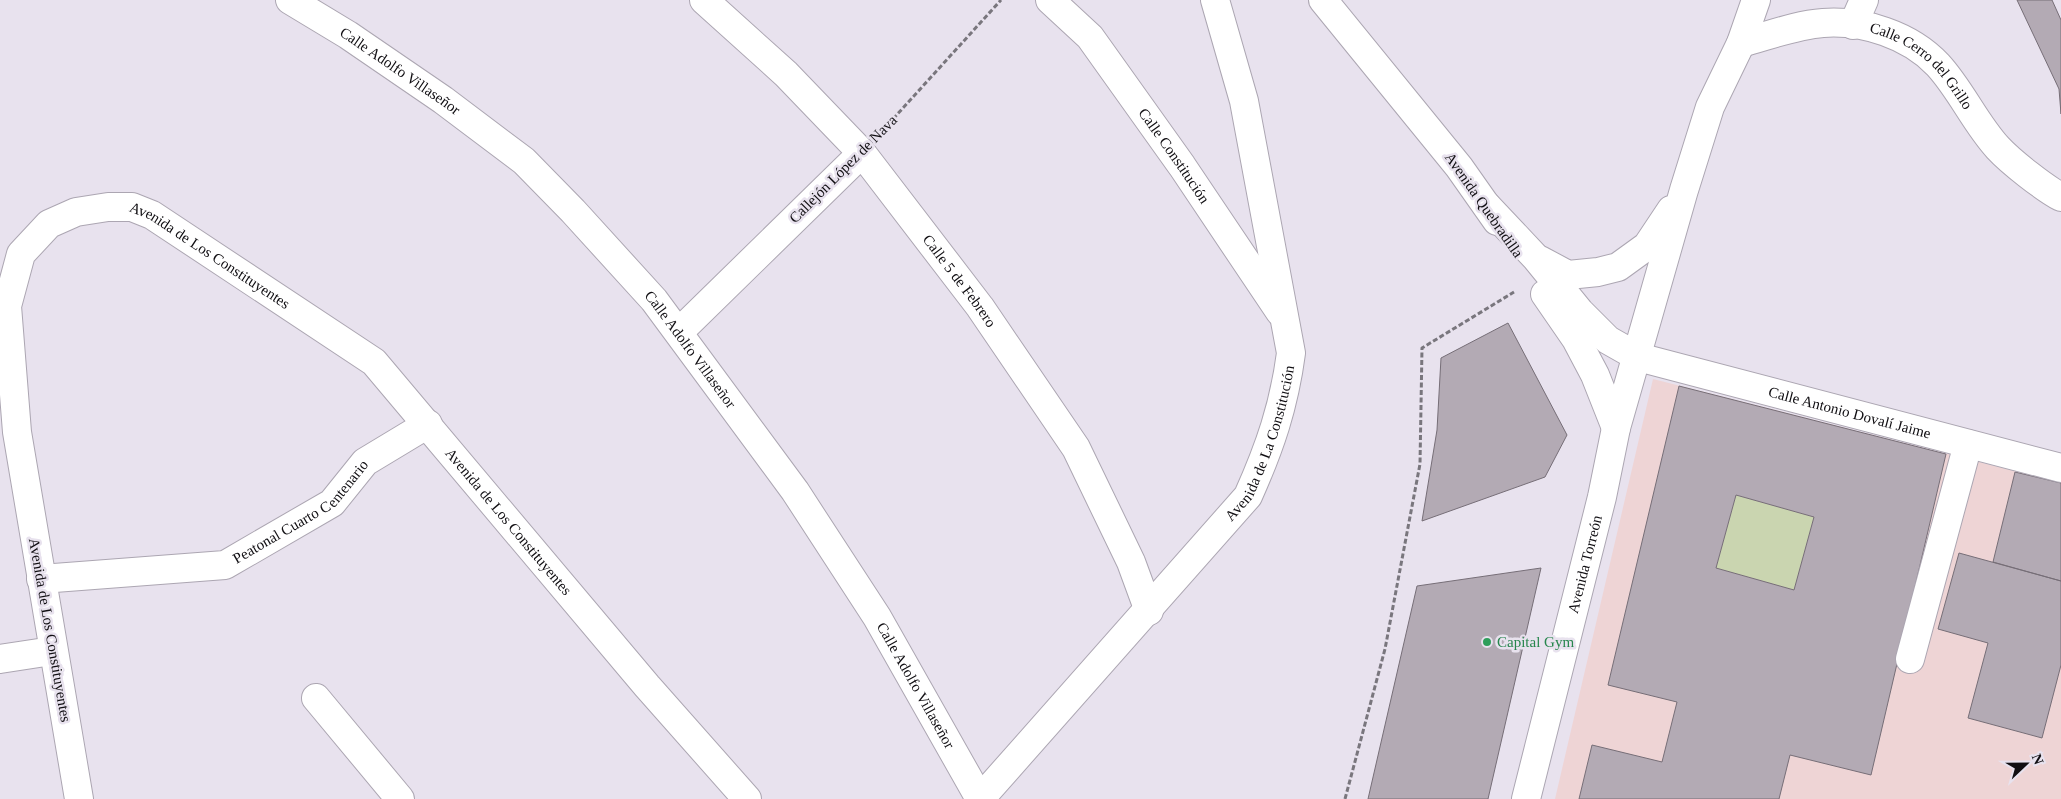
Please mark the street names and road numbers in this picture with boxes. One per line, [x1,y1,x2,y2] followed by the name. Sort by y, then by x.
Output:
[1868,19,1976,112] street label: Calle Cerro del Grillo
[337,24,463,118] street label: Calle Adolfo Villaseñor
[1135,105,1213,207] street label: Calle Constitución
[786,112,900,226] street label: Callejón López de Nava
[1442,150,1526,261] street label: Avenida Quebradilla
[127,199,293,312] street label: Avenida de Los Constituyentes
[920,232,999,330] street label: Calle 5 de Febrero
[642,287,739,411] street label: Calle Adolfo Villaseñor
[1222,364,1297,524] street label: Avenida de La Constitución
[1767,384,1933,442] street label: Calle Antonio Dovalí Jaime
[442,445,575,598] street label: Avenida de Los Constituyentes
[230,457,371,567] street label: Peatonal Cuarto Centenario
[1565,513,1605,615] street label: Avenida Torreón
[26,537,74,724] street label: Avenida de Los Constituyentes
[874,620,958,751] street label: Calle Adolfo Villaseñor

